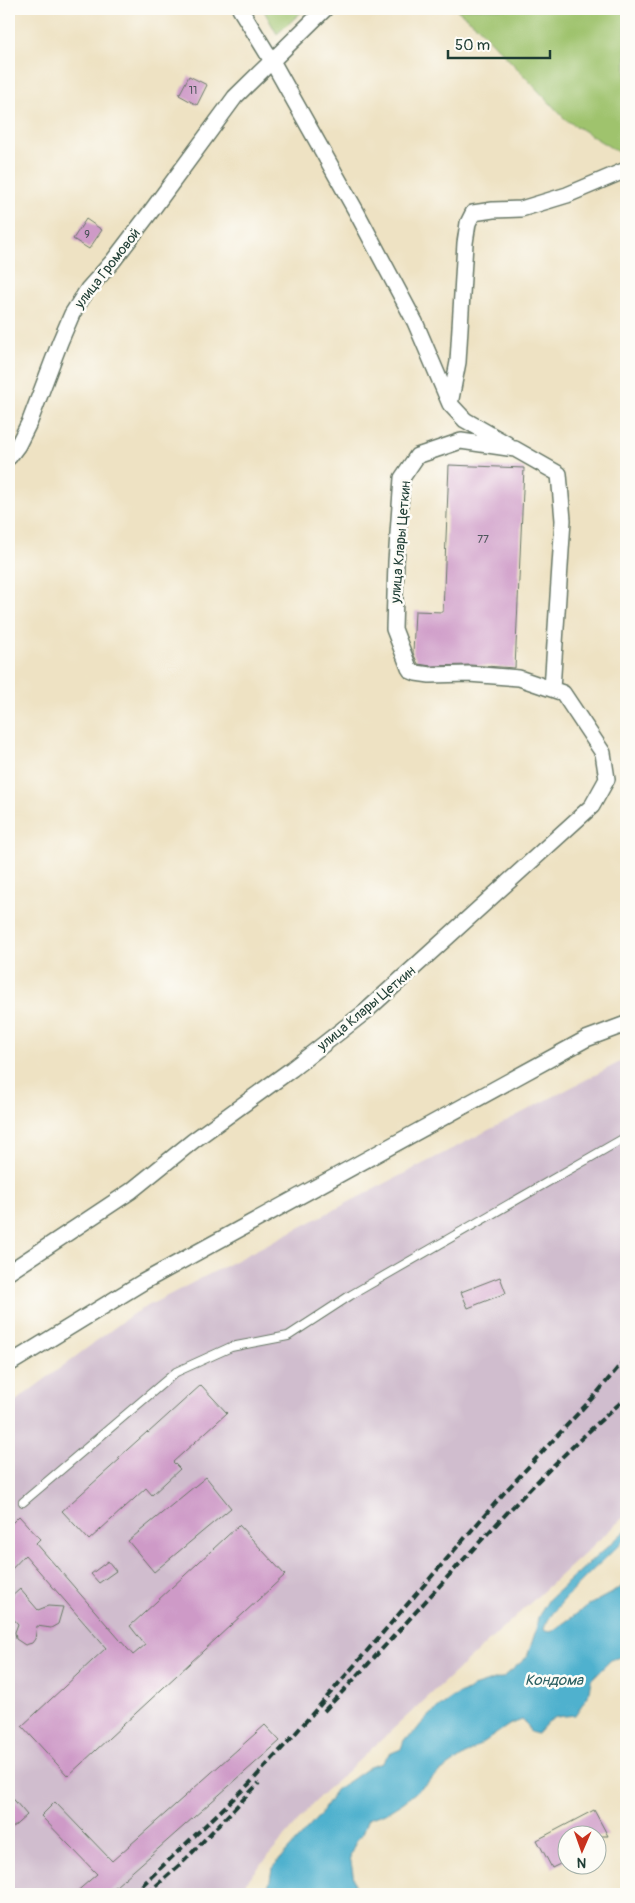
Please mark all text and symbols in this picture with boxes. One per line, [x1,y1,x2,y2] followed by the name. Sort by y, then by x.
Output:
[448,28,550,60] scale bar
[455,36,490,55] text: 50 m
[189,84,197,97] house number: 11
[70,225,144,312] street label: улица Громовой
[84,228,90,241] house number: 9
[387,480,414,605] street label: улица Клары Цеткин
[477,533,489,546] house number: 77
[313,962,419,1055] street label: улица Клары Цеткин
[525,1671,584,1690] water label: Кондома
[558,1826,608,1876] north arrow
[577,1854,587,1871] text: N

